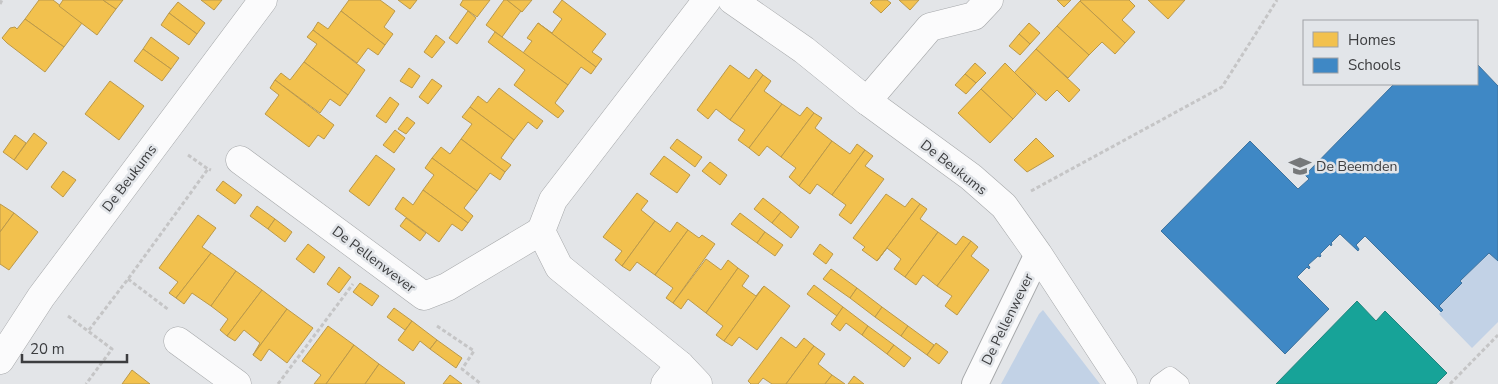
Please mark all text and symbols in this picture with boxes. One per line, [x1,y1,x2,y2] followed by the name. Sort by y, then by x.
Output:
[1303,20,1478,85] legend
[1348,30,1396,50] text: Homes
[1348,55,1401,75] text: Schools
[916,135,991,200] street label: De Beukums
[98,141,161,216] street label: De Beukums
[1287,153,1313,179] school or university icon: De Beemden
[1316,157,1397,176] place label: De Beemden
[328,222,419,297] street label: De Pellenwever
[977,270,1038,368] street label: De Pellenwever
[22,332,128,364] scale bar
[30,339,65,359] text: 20 m

